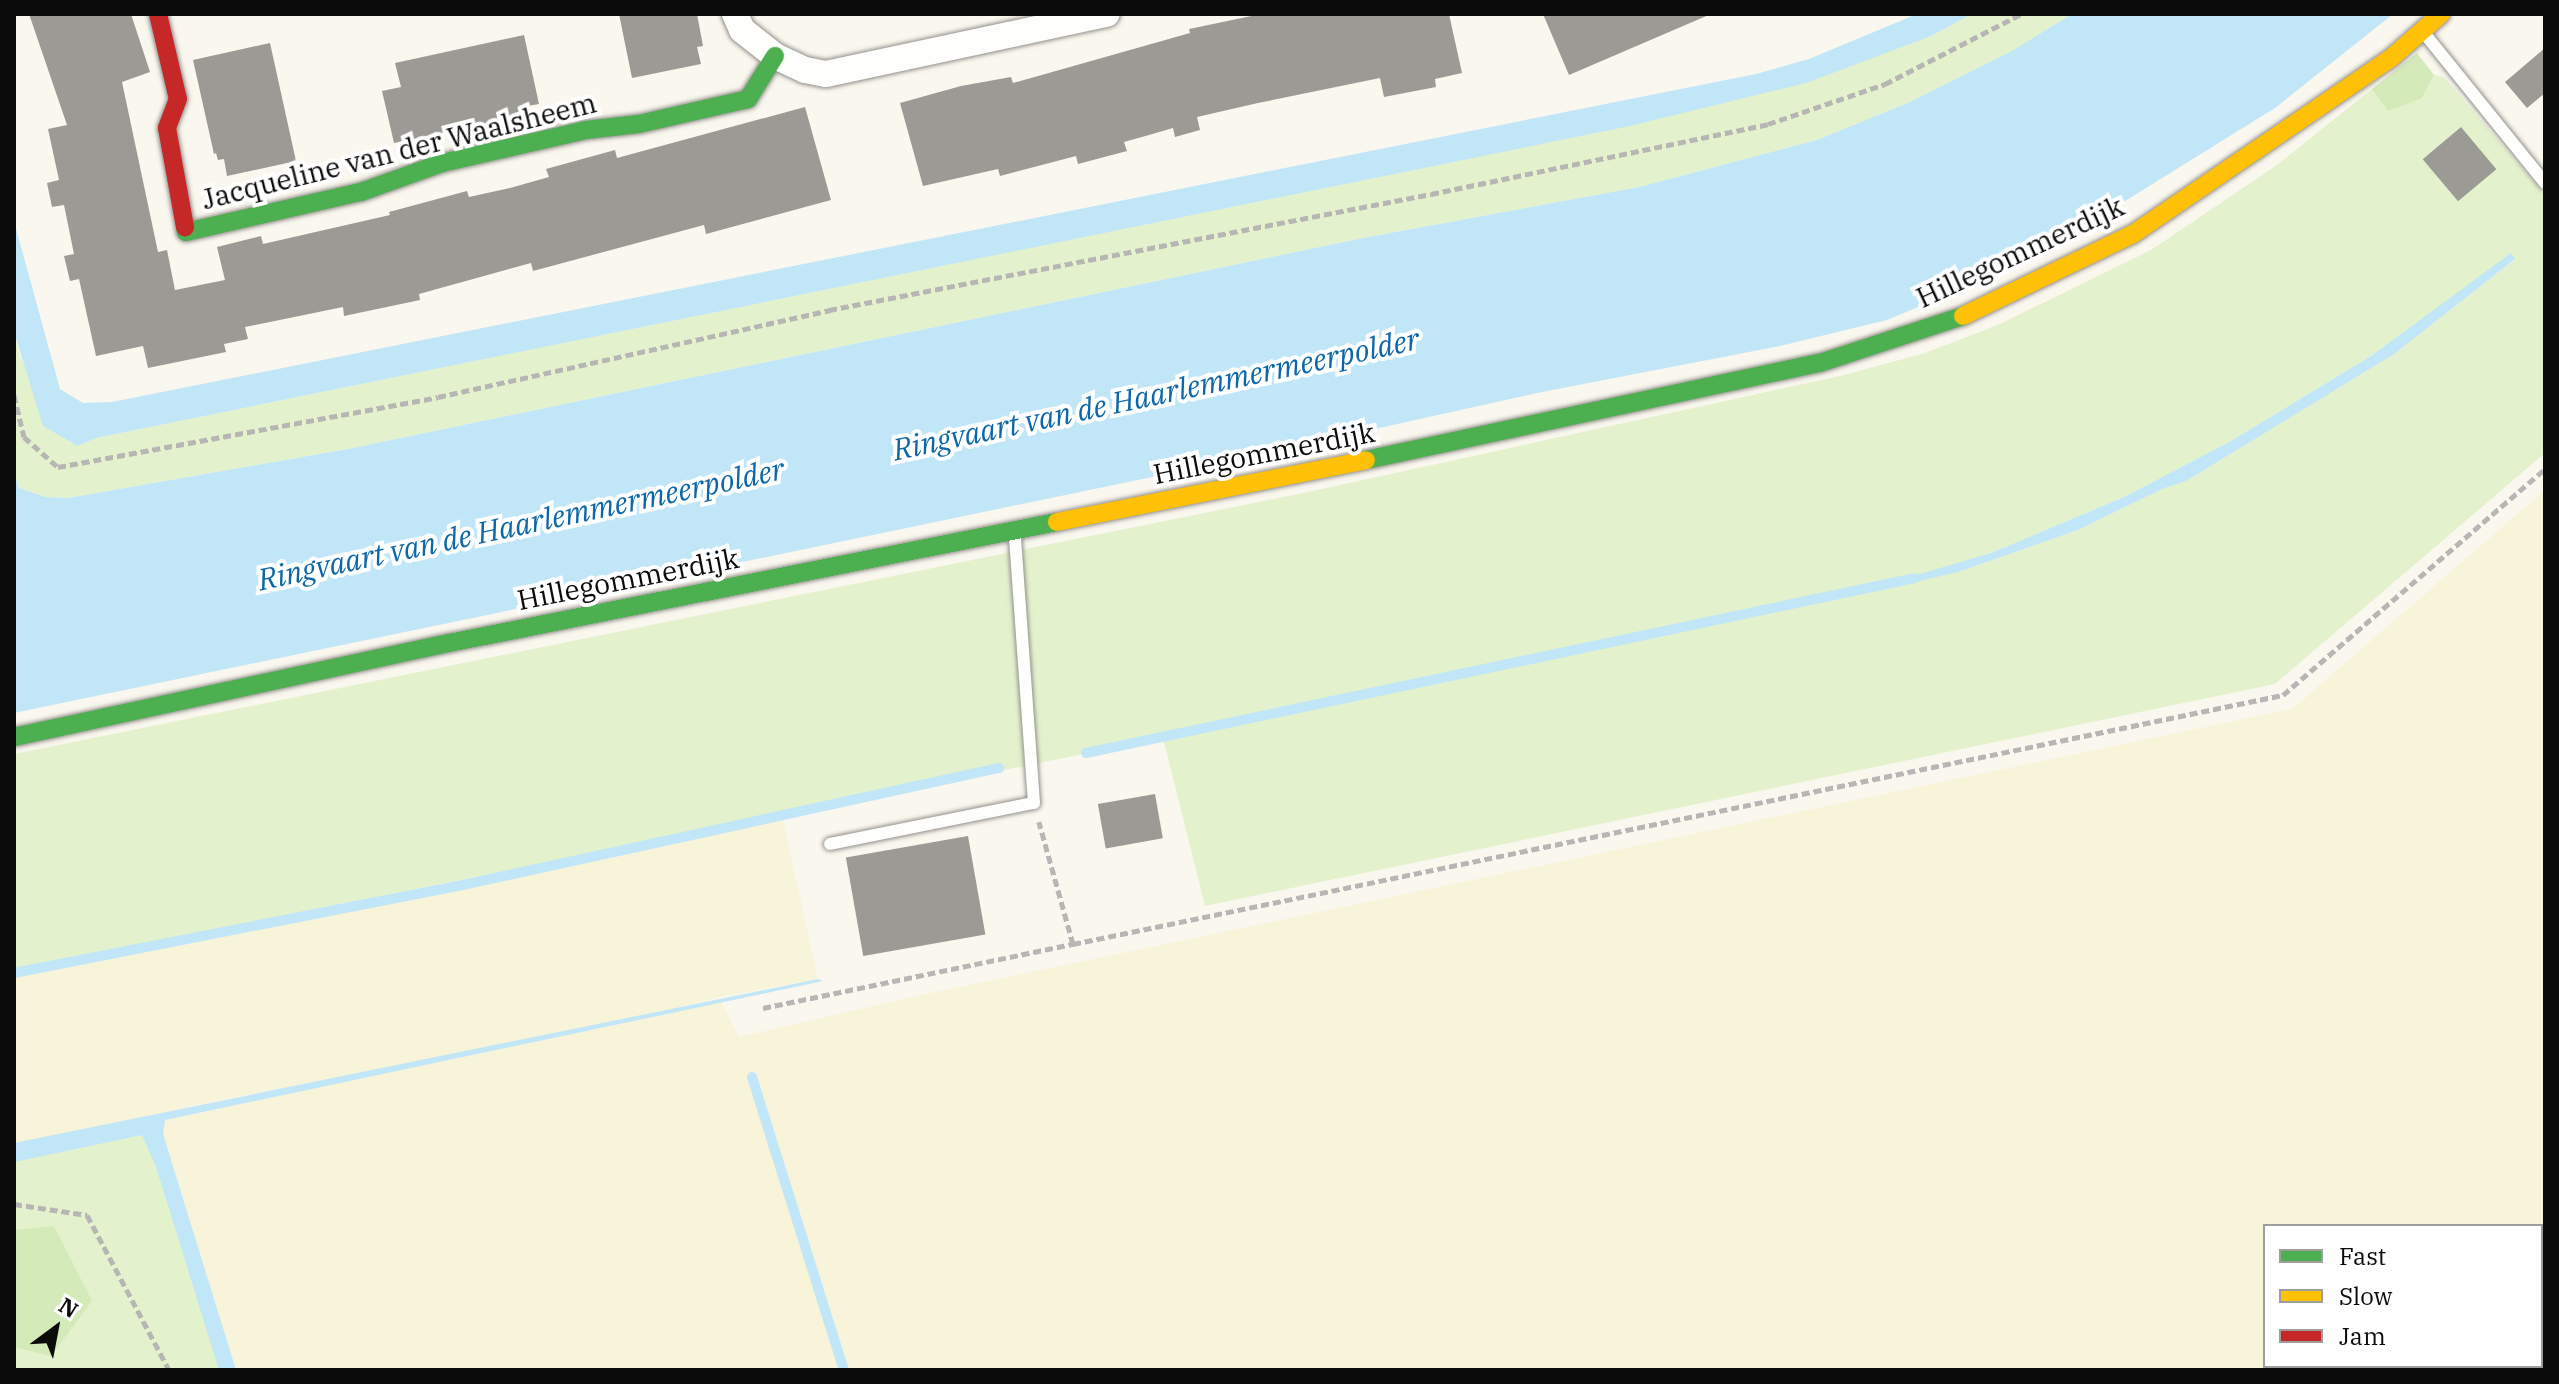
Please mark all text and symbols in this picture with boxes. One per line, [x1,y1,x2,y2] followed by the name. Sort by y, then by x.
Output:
[198,86,600,216] street label: Jacqueline van der Waalsheem
[1911,189,2129,315] street label: Hillegommerdijk
[889,321,1423,467] water label: Ringvaart van de Haarlemmermeerpolder
[1150,415,1378,491] street label: Hillegommerdijk
[254,451,788,597] water label: Ringvaart van de Haarlemmermeerpolder
[514,541,742,617] street label: Hillegommerdijk
[2263,1224,2543,1368] legend
[2339,1240,2386,1272] text: Fast
[2339,1280,2392,1312] text: Slow
[16,1288,96,1368] north arrow
[54,1290,84,1324] text: N
[2339,1320,2386,1352] text: Jam

